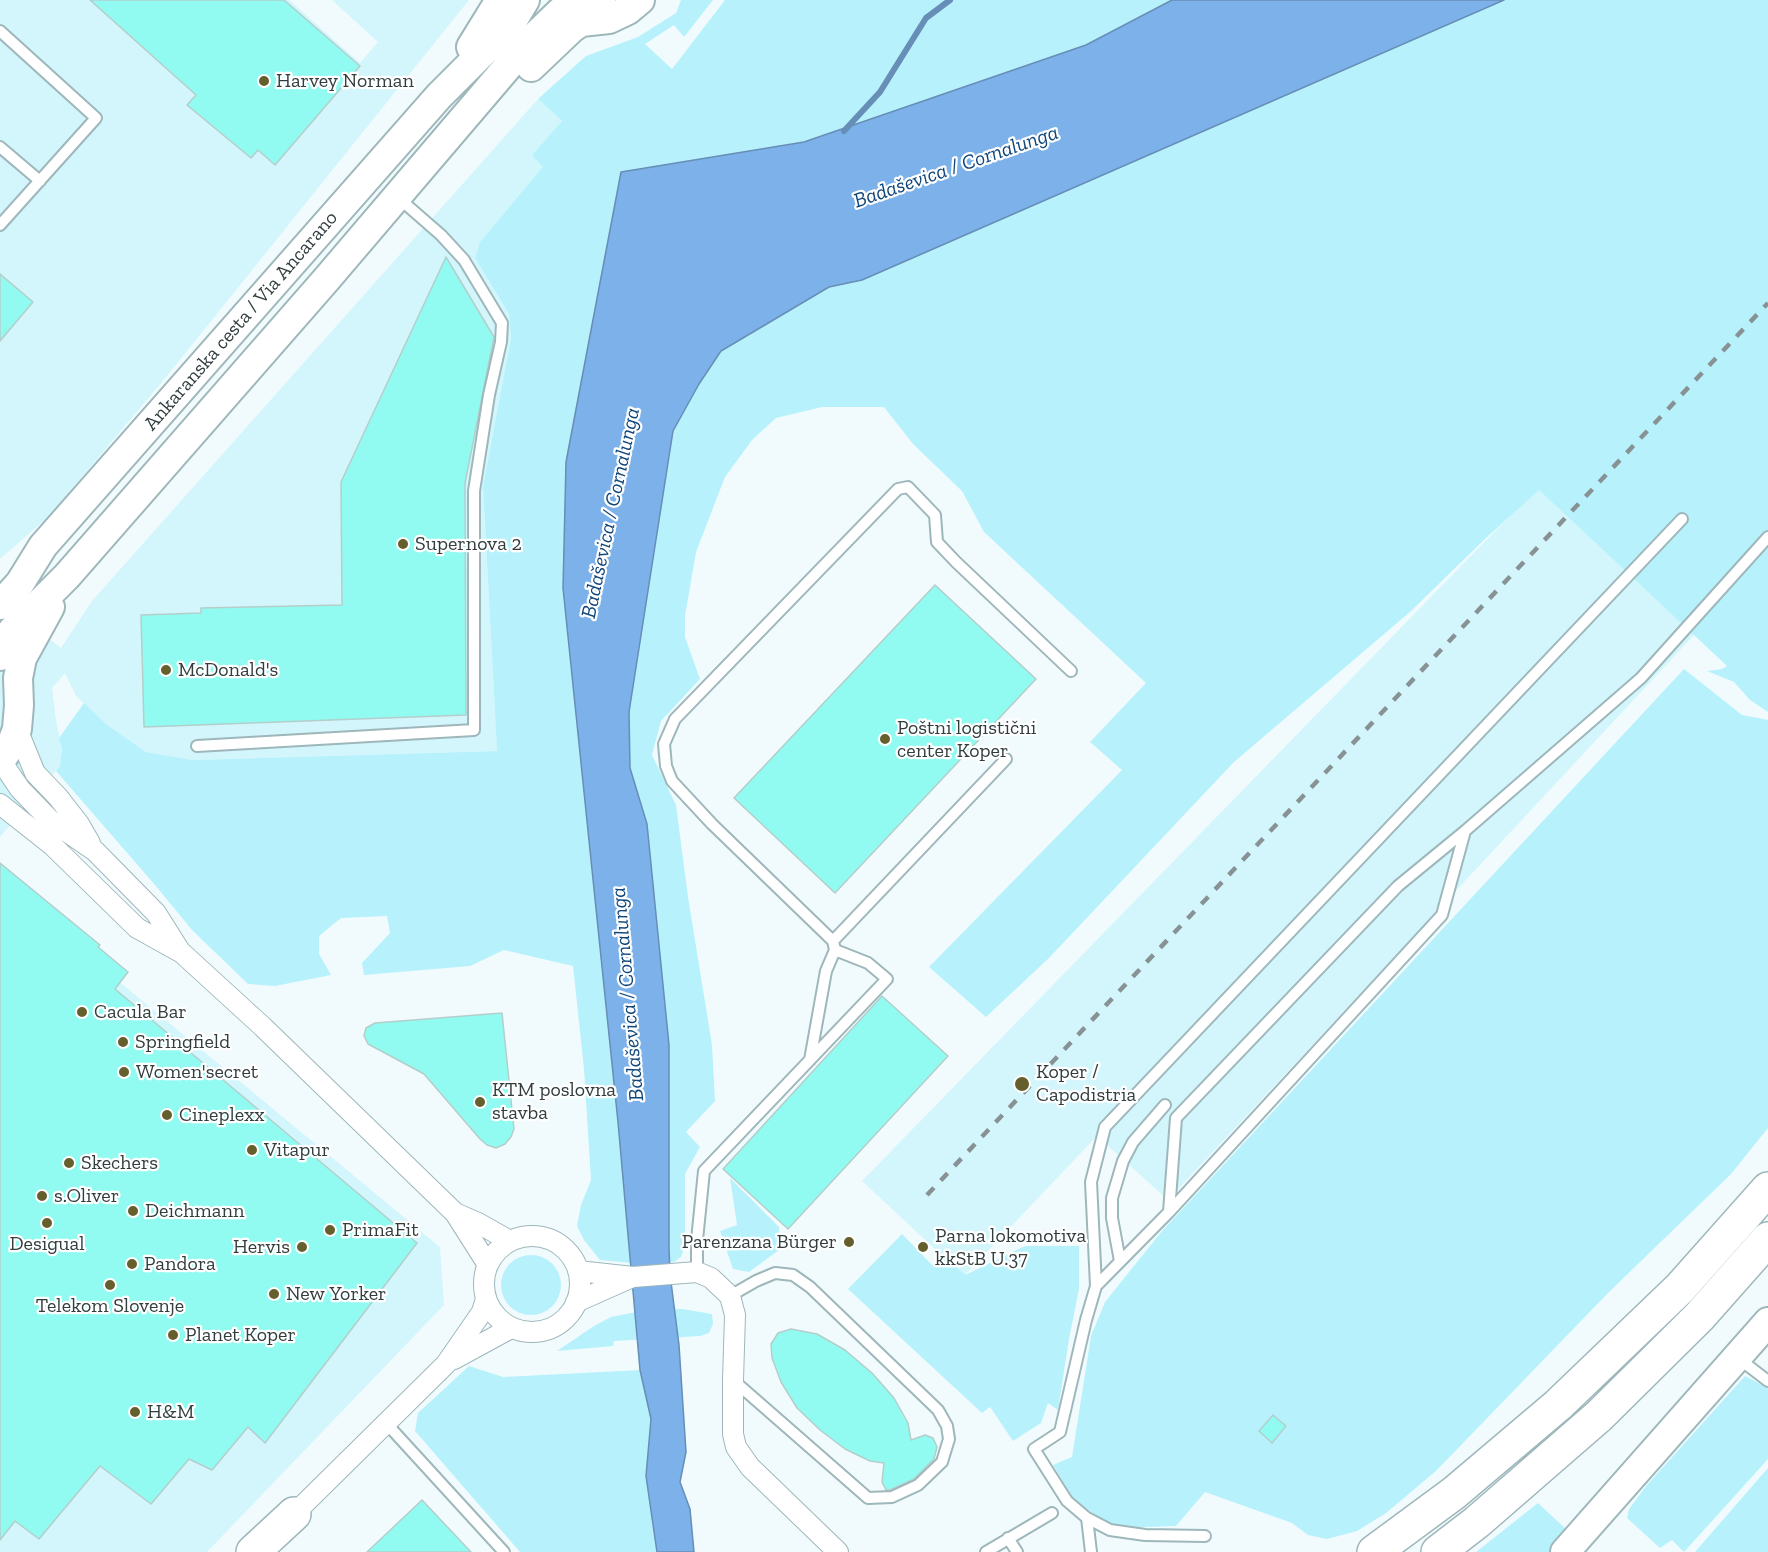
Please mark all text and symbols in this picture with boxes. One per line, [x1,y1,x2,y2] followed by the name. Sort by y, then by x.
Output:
[276,69,414,93] place label: Harvey Norman
[257,74,271,88] marker: Harvey Norman
[850,120,1062,214] water label: Badaševica / Cornalunga
[139,206,343,436] street label: Ankaranska cesta / Via Ancarano
[576,405,646,621] water label: Badaševica / Cornalunga
[415,532,522,556] place label: Supernova 2
[396,537,410,551] marker: Supernova 2
[178,658,278,682] place label: McDonald's
[159,663,173,677] marker: McDonald's
[897,716,1036,763] place label: Poštni logistični center Koper
[878,732,892,746] marker: Poštni logistični center Koper
[606,886,650,1102] water label: Badaševica / Cornalunga
[94,1000,187,1024] place label: Cacula Bar
[75,1005,89,1019] marker: Cacula Bar
[135,1030,230,1054] place label: Springfield
[116,1035,130,1049] marker: Springfield
[136,1060,258,1084] place label: Women'secret
[1036,1060,1136,1107] place label: Koper / Capodistria
[117,1065,131,1079] marker: Women'secret
[1013,1075,1031,1093] marker: Koper / Capodistria
[492,1078,616,1125] place label: KTM poslovna stavba
[473,1095,487,1109] marker: KTM poslovna stavba
[179,1103,264,1127] place label: Cineplexx
[160,1108,174,1122] marker: Cineplexx
[264,1138,330,1162] place label: Vitapur
[245,1143,259,1157] marker: Vitapur
[81,1151,158,1175] place label: Skechers
[62,1156,76,1170] marker: Skechers
[54,1184,119,1208] place label: s.Oliver
[35,1189,49,1203] marker: s.Oliver
[145,1199,244,1223] place label: Deichmann
[126,1204,140,1218] marker: Deichmann
[40,1216,54,1230] marker: Desigual
[342,1218,419,1242] place label: PrimaFit
[323,1223,337,1237] marker: PrimaFit
[935,1224,1086,1271] place label: Parna lokomotiva kkStB U.37
[682,1230,837,1254] place label: Parenzana Bürger
[9,1232,85,1256] place label: Desigual
[233,1235,290,1259] place label: Hervis
[842,1235,856,1249] marker: Parenzana Bürger
[295,1240,309,1254] marker: Hervis
[916,1240,930,1254] marker: Parna lokomotiva kkStB U.37
[144,1252,216,1276] place label: Pandora
[125,1257,139,1271] marker: Pandora
[103,1278,117,1292] marker: Telekom Slovenje
[286,1282,387,1306] place label: New Yorker
[267,1287,281,1301] marker: New Yorker
[36,1294,184,1318] place label: Telekom Slovenje
[185,1323,296,1347] place label: Planet Koper
[166,1328,180,1342] marker: Planet Koper
[147,1400,194,1424] place label: H&M
[128,1405,142,1419] marker: H&M

